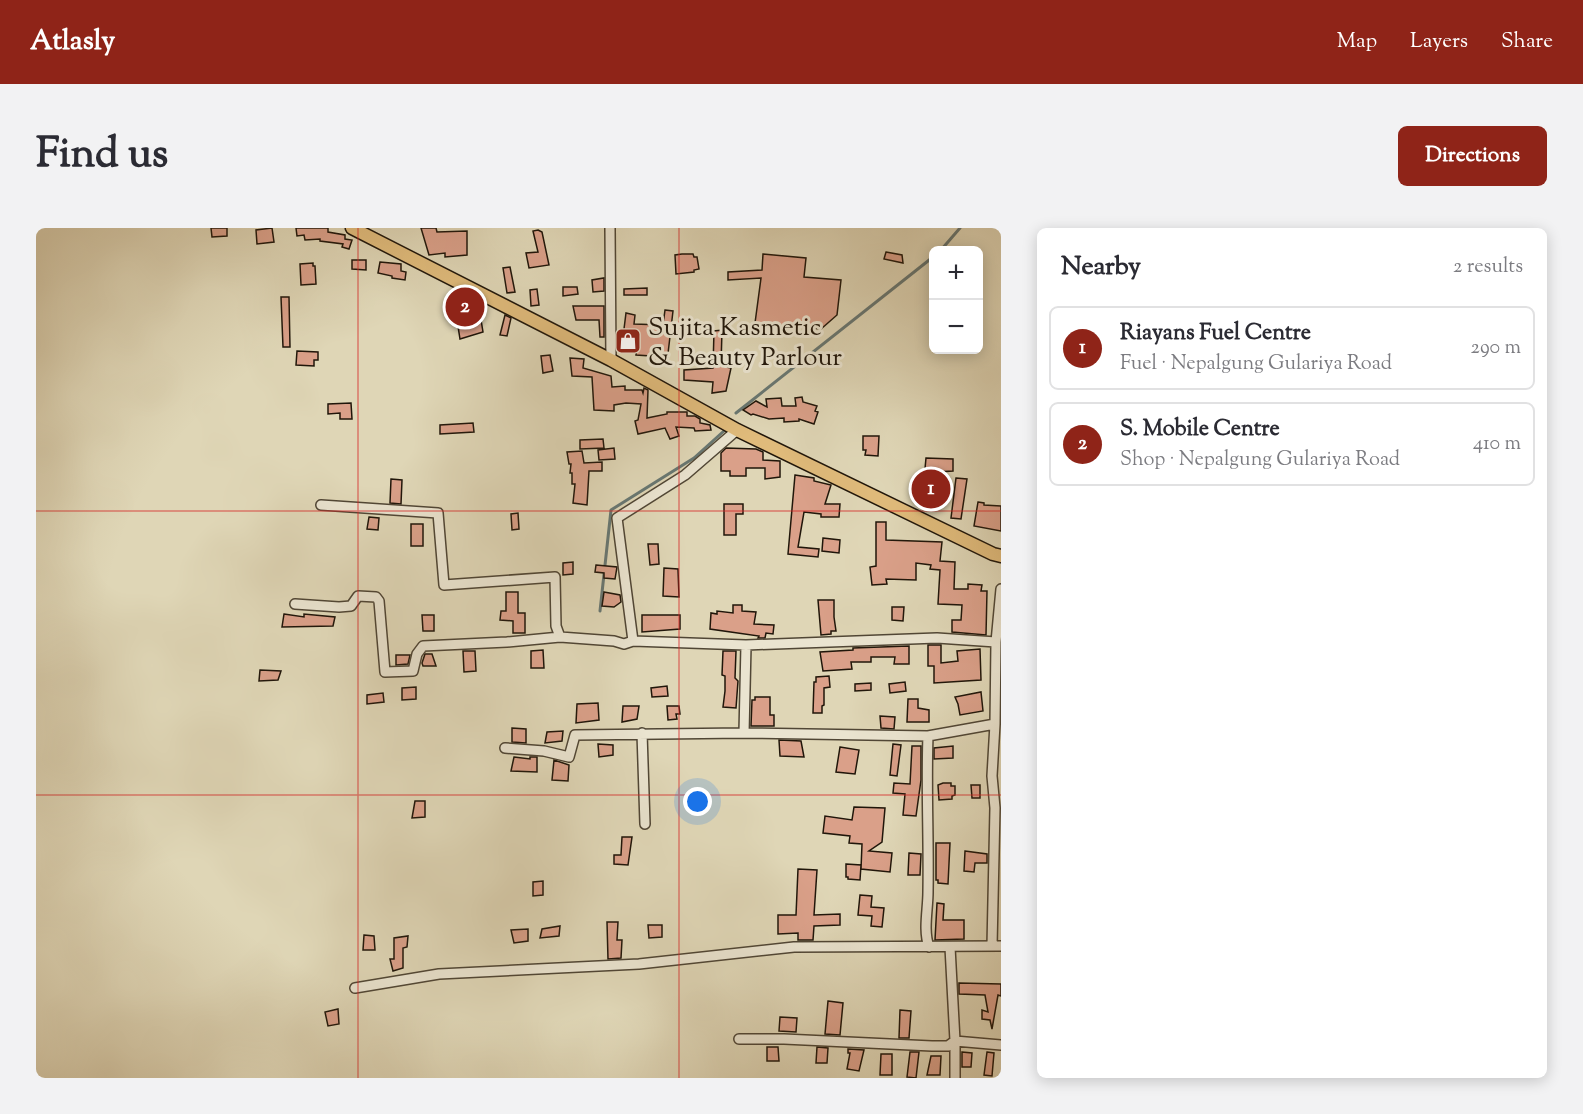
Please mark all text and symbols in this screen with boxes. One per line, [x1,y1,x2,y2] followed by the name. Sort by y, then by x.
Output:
[30,22,115,62] text: Atlasly
[1337,27,1377,57] text: Map
[1410,27,1468,57] text: Layers
[1501,27,1553,57] text: Share
[36,126,168,186] text: Find us
[1398,126,1547,186] button: Directions
[929,246,983,354] map controls
[929,246,983,300] button: +
[1061,249,1141,286] text: Nearby
[1453,253,1523,282] text: 2 results
[446,284,484,329] pin: 2
[929,300,983,354] button: −
[648,310,842,377] place label: Sujita Kasmetic & Beauty Parlour
[1120,318,1311,350] text: Riayans Fuel Centre
[613,326,643,356] shop icon: Sujita Kasmetic & Beauty Parlour
[1079,334,1086,363] text: 1
[1471,334,1521,363] text: 290 m
[1120,350,1392,379] text: Fuel · Nepalgung Gulariya Road
[1120,414,1280,446] text: S. Mobile Centre
[1078,430,1087,459] text: 2
[1473,430,1521,459] text: 410 m
[1120,446,1400,475] text: Shop · Nepalgung Gulariya Road
[912,466,950,512] pin: 1
[683,787,712,816] your location

